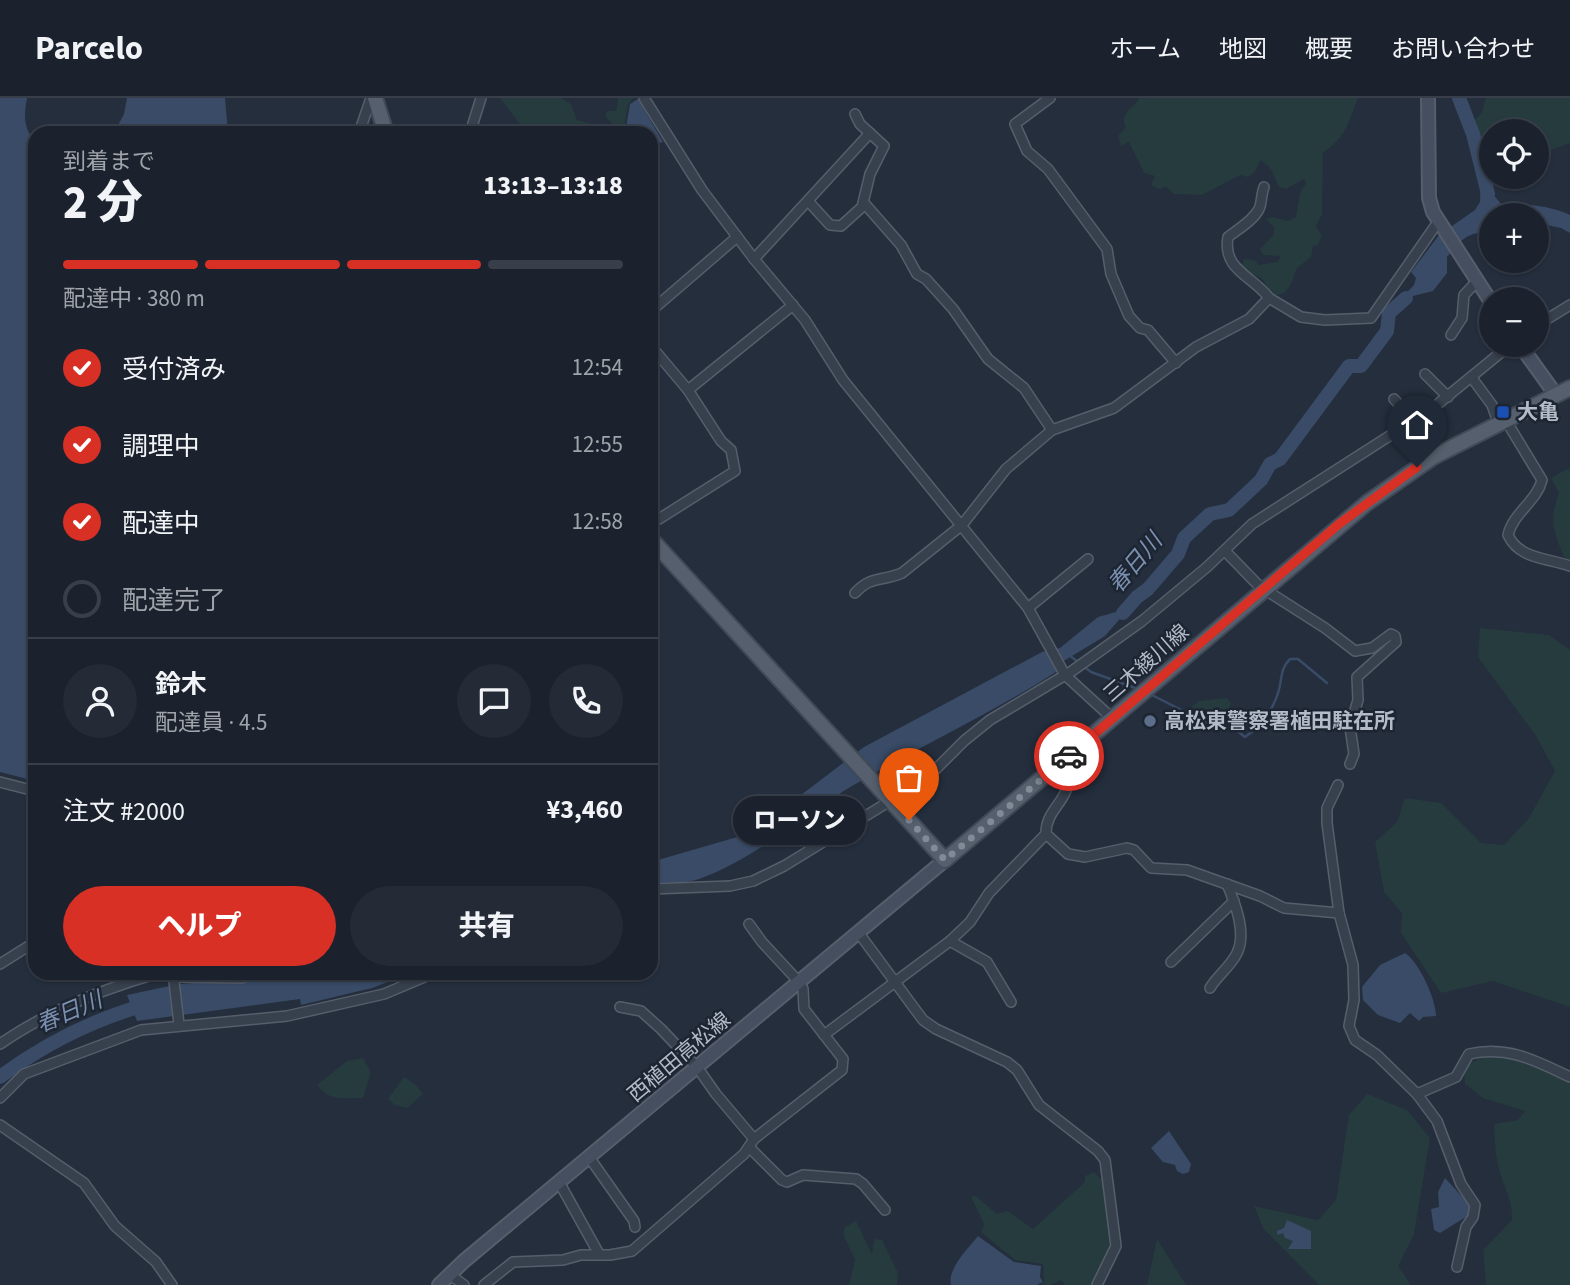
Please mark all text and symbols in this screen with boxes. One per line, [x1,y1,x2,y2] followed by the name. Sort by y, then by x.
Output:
[35,25,143,72] text: Parcelo
[1110,32,1181,67] text: ホーム
[1219,32,1267,67] text: 地図
[1305,32,1353,67] text: 概要
[1391,32,1535,67] text: お問い合わせ
[1479,119,1549,357] map controls
[1479,119,1549,189] button: locate
[63,145,155,178] text: 到着まで
[483,167,623,204] text: 13:13–13:18
[63,171,143,236] text: 2 分
[1479,203,1549,273] button: +
[63,282,205,315] text: 配達中 · 380 m
[1479,287,1549,357] button: −
[63,349,101,387] icon: check
[122,351,226,388] text: 受付済み
[572,351,623,384] text: 12:54
[1387,395,1447,467] pin
[1517,397,1559,427] place label: 大亀
[1495,404,1511,420] marker: 大亀
[1398,406,1436,444] icon: home
[63,426,101,464] icon: check
[122,428,200,465] text: 調理中
[572,428,623,461] text: 12:55
[63,503,101,541] icon: check
[122,505,200,542] text: 配達中
[572,505,623,538] text: 12:58
[1100,524,1172,600] water label: 春日川
[122,582,226,619] text: 配達完了
[1097,617,1195,709] street label: 三木綾川線
[63,664,137,738] button: person
[457,664,531,738] button: chat
[549,664,623,738] button: phone
[155,666,207,703] text: 鈴木
[155,706,268,739] text: 配達員 · 4.5
[1164,706,1395,736] place label: 高松東警察署植田駐在所
[1142,713,1158,729] marker: 高松東警察署植田駐在所
[1034,721,1104,791] courier
[1050,737,1088,775] icon: car
[879,748,939,820] pin
[890,759,928,797] icon: bag
[547,791,623,828] text: ¥3,460
[63,793,185,830] text: 注文 #2000
[734,796,867,844] callout: ローソン
[754,804,846,837] text: ローソン
[63,886,336,966] button: ヘルプ
[350,886,623,966] button: 共有
[31,982,110,1041] water label: 春日川
[621,1005,737,1109] street label: 西植田高松線

